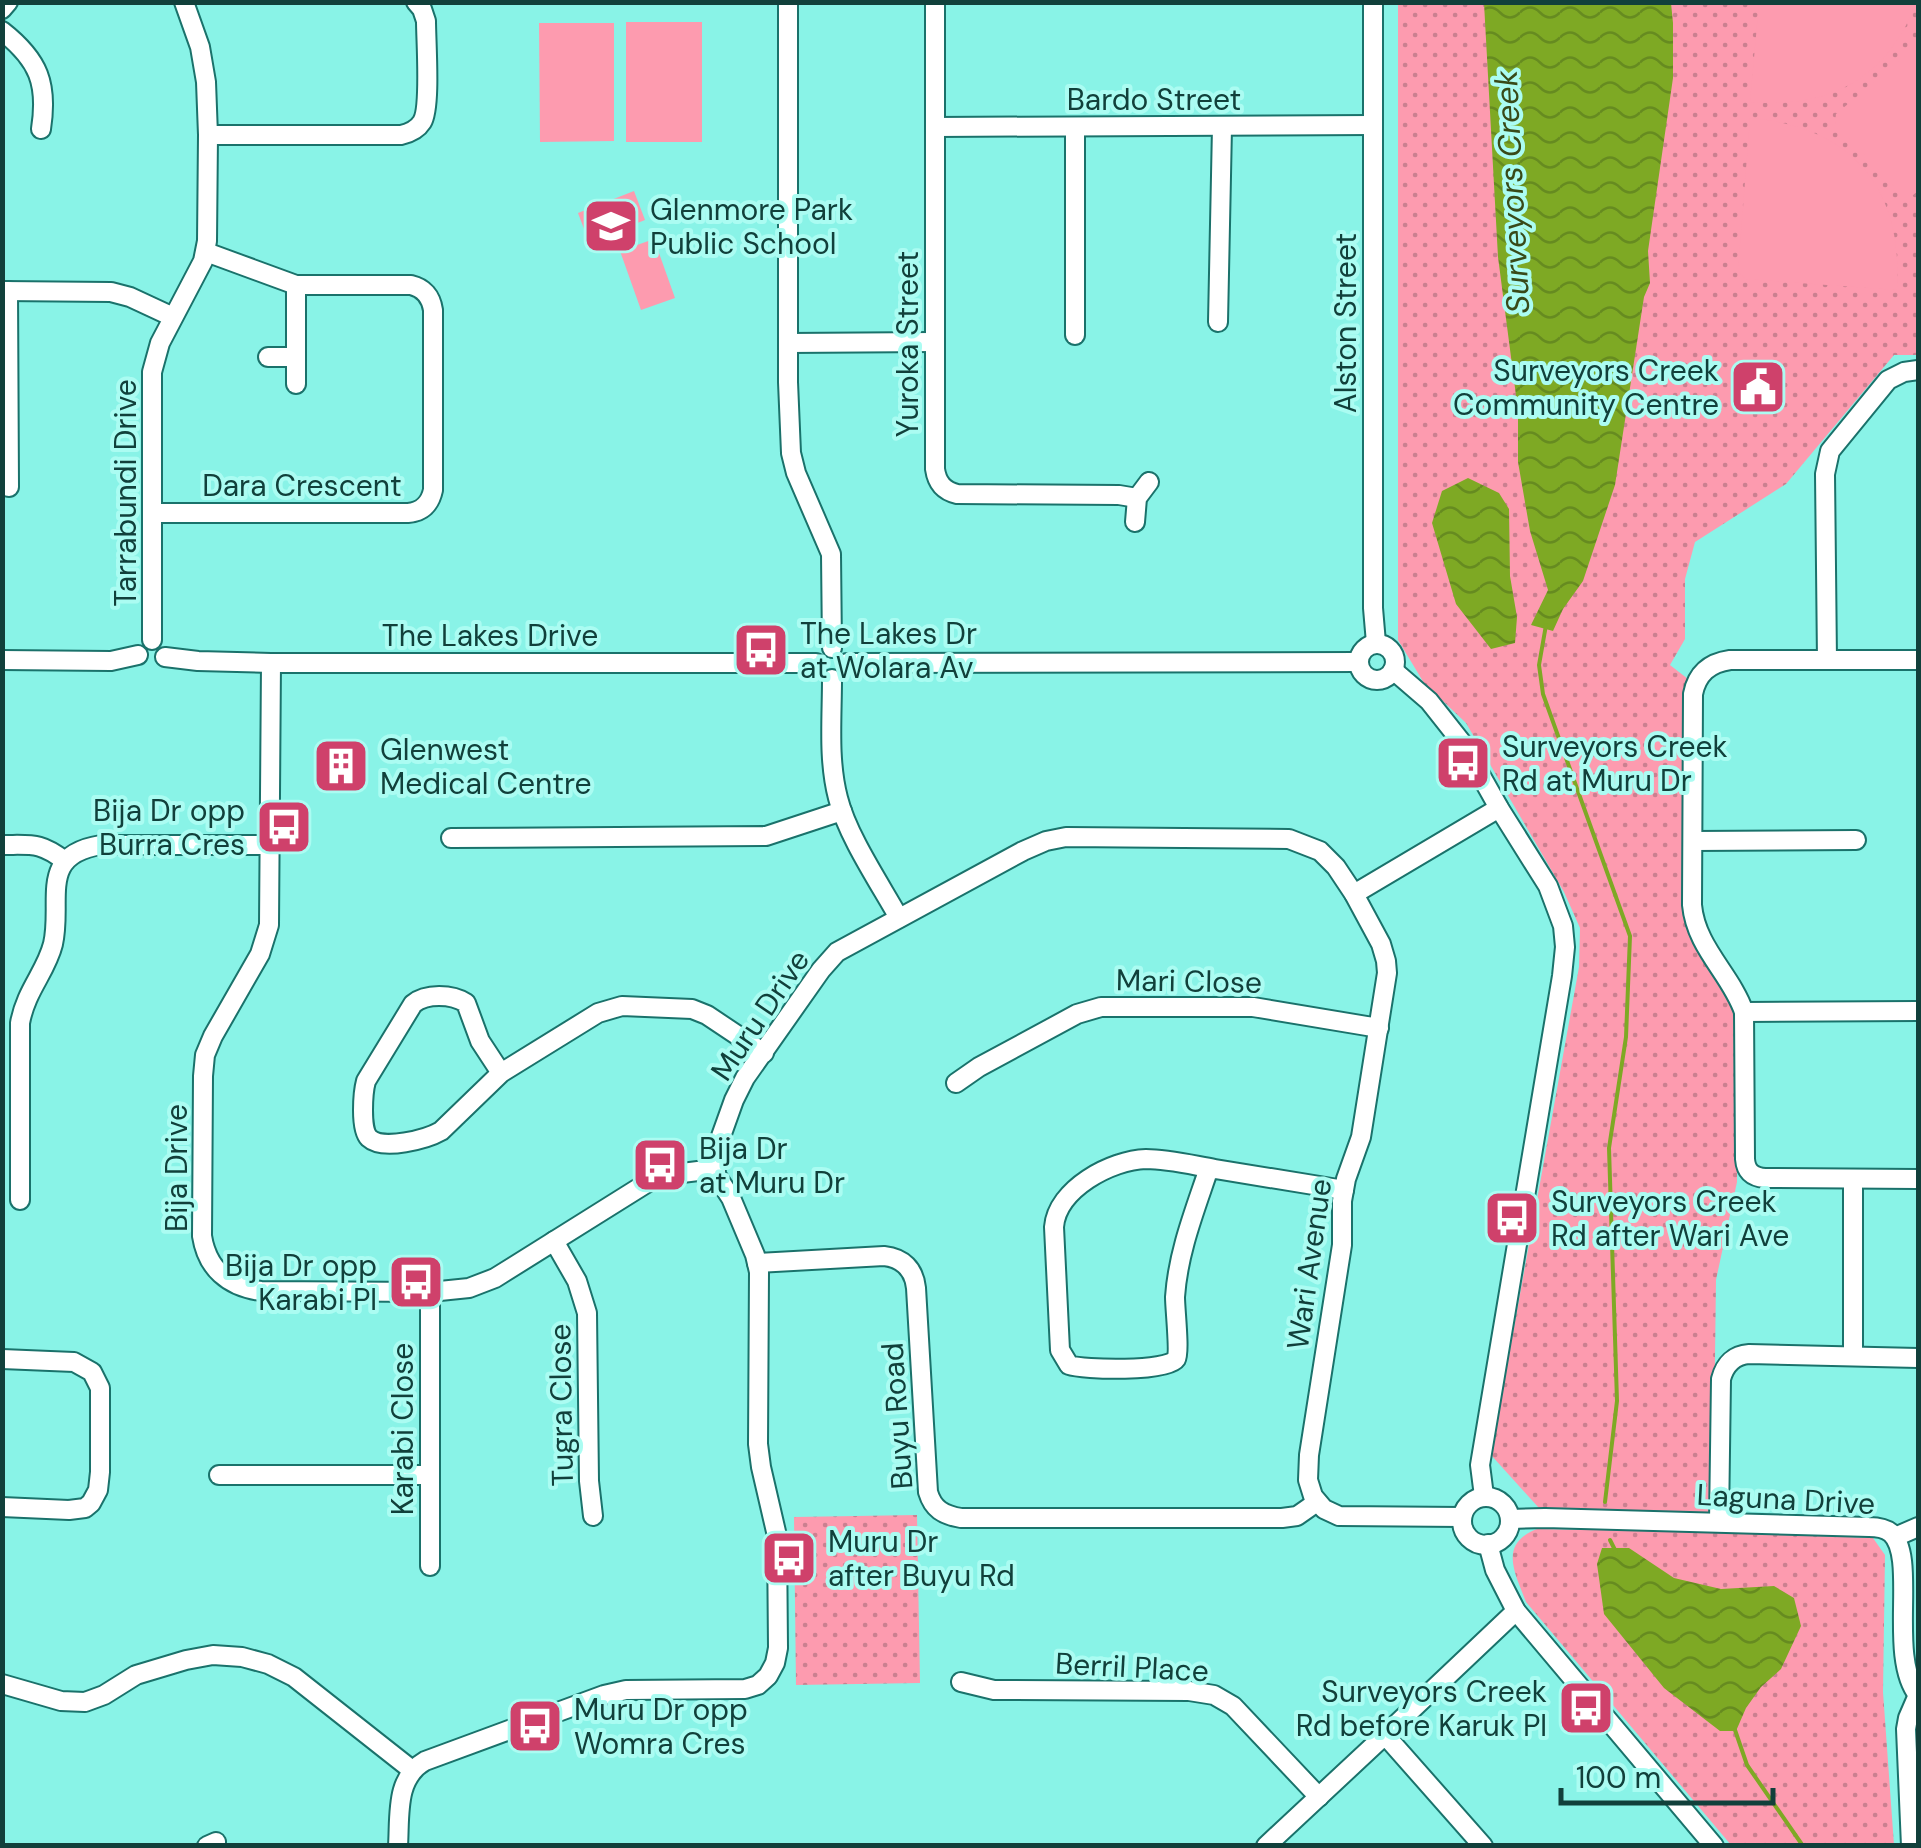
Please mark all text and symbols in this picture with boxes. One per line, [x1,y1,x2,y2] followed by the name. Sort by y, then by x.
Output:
[1485,69,1539,315] water label: Surveyors Creek
[1067,80,1241,119] street label: Bardo Street
[650,190,853,263] place label: Glenmore Park Public School
[581,196,641,256] school or university icon: Glenmore Park Public School
[1326,233,1365,413] street label: Alston Street
[888,251,927,437] street label: Yuroka Street
[1453,351,1719,424] place label: Surveyors Creek Community Centre
[1728,357,1788,417] public building icon: Surveyors Creek Community Centre
[106,379,145,607] street label: Tarrabundi Drive
[202,466,402,505] street label: Dara Crescent
[800,614,977,687] place label: The Lakes Dr at Wolara Av
[382,616,598,655] street label: The Lakes Drive
[731,620,791,680] bus stop icon: The Lakes Dr at Wolara Av
[1502,727,1728,800] place label: Surveyors Creek Rd at Muru Dr
[380,730,592,803] place label: Glenwest Medical Centre
[1433,733,1493,793] bus stop icon: Surveyors Creek Rd at Muru Dr
[311,736,371,796] building icon: Glenwest Medical Centre
[93,791,245,864] place label: Bija Dr opp Burra Cres
[254,797,314,857] bus stop icon: Bija Dr opp Burra Cres
[702,942,818,1088] street label: Muru Drive
[1116,960,1262,1002] street label: Mari Close
[157,1104,196,1232] street label: Bija Drive
[699,1129,845,1202] place label: Bija Dr at Muru Dr
[630,1135,690,1195] bus stop icon: Bija Dr at Muru Dr
[1278,1176,1340,1352] street label: Wari Avenue
[1551,1182,1789,1255] place label: Surveyors Creek Rd after Wari Ave
[1482,1188,1542,1248] bus stop icon: Surveyors Creek Rd after Wari Ave
[225,1246,377,1319] place label: Bija Dr opp Karabi Pl
[386,1252,446,1312] bus stop icon: Bija Dr opp Karabi Pl
[540,1323,582,1487] street label: Tugra Close
[872,1341,922,1491] street label: Buyu Road
[383,1343,422,1515] street label: Karabi Close
[1696,1475,1876,1523] street label: Laguna Drive
[828,1522,1015,1595] place label: Muru Dr after Buyu Rd
[759,1528,819,1588] bus stop icon: Muru Dr after Buyu Rd
[1054,1644,1210,1690] street label: Berril Place
[1296,1672,1547,1745] place label: Surveyors Creek Rd before Karuk Pl
[1556,1678,1616,1738] bus stop icon: Surveyors Creek Rd before Karuk Pl
[574,1690,748,1763] place label: Muru Dr opp Womra Cres
[505,1696,565,1756] bus stop icon: Muru Dr opp Womra Cres
[1561,1743,1774,1805] scale bar
[1576,1758,1661,1797] text: 100 m

